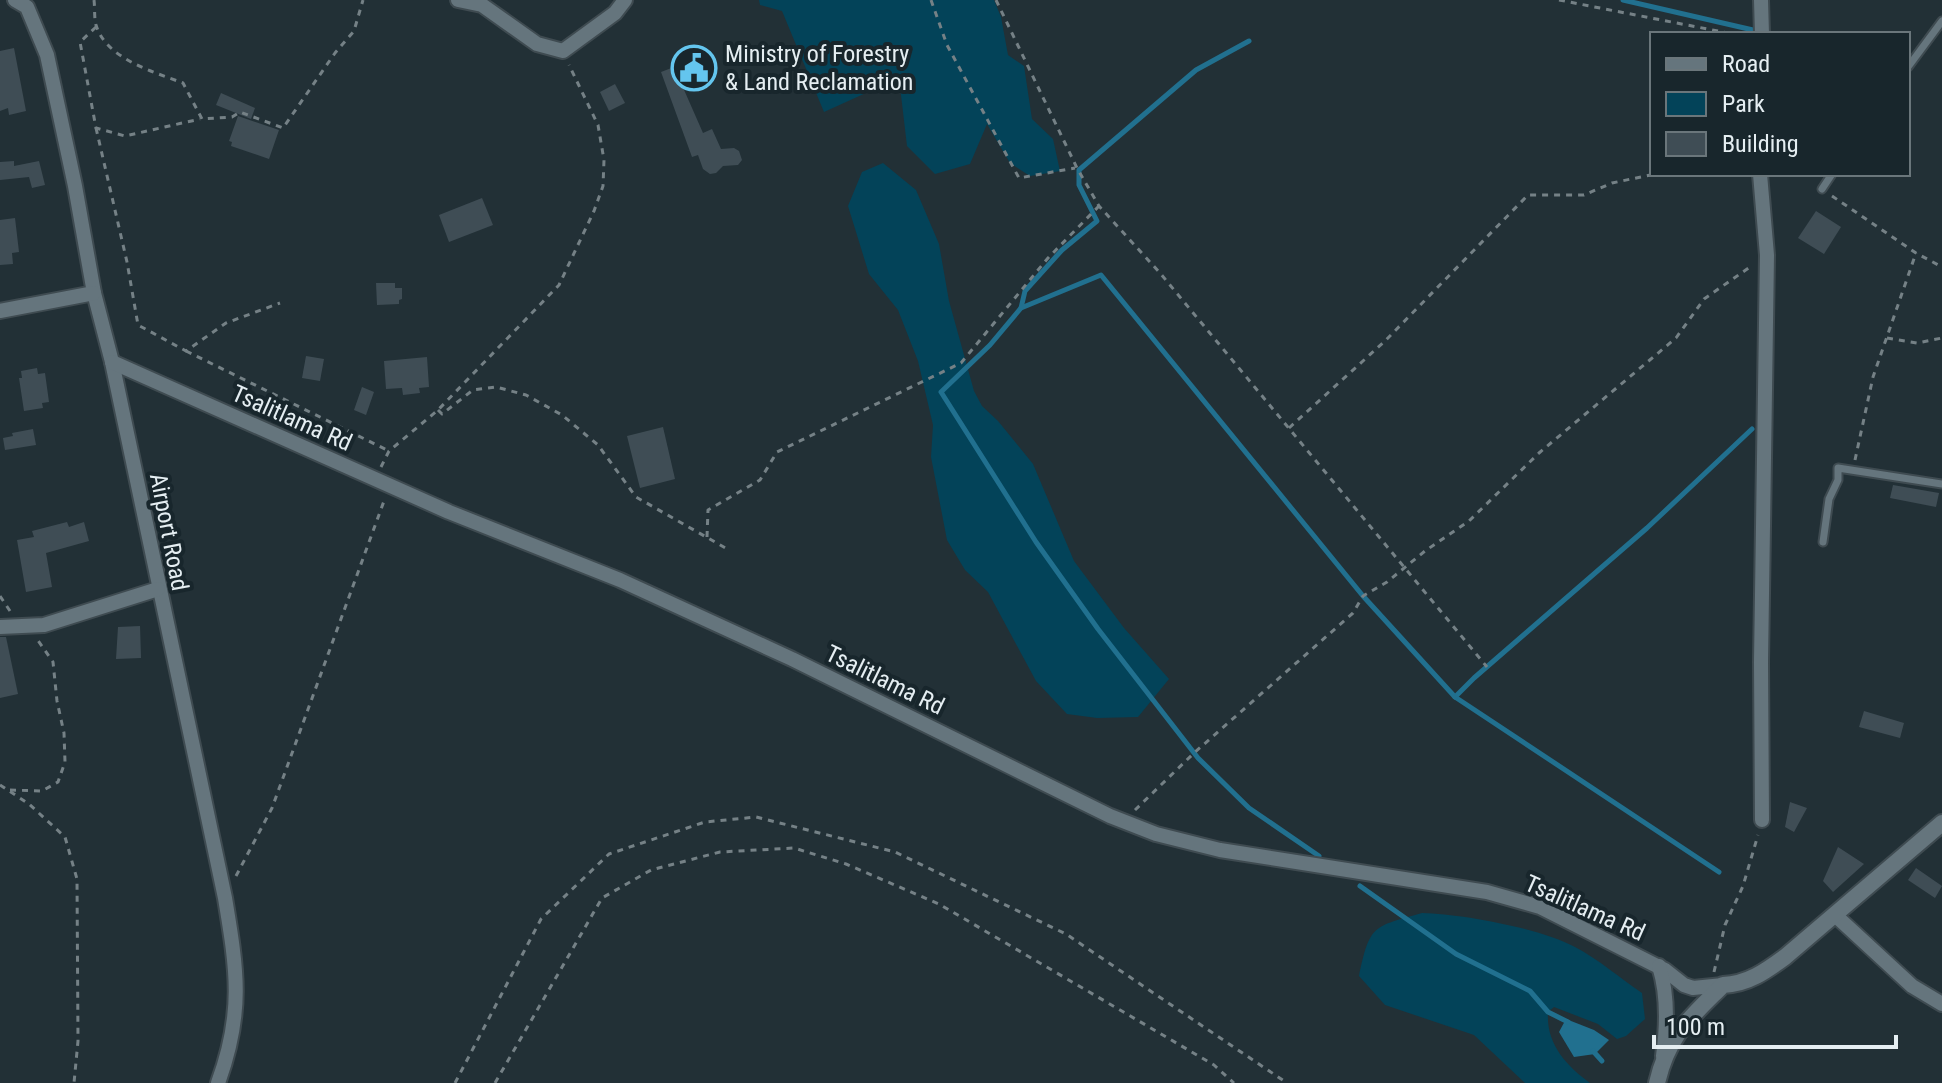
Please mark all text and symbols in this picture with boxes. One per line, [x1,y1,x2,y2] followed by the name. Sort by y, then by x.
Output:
[1650,32,1910,176] legend
[725,40,913,96] place label: Ministry of Forestry & Land Reclamation
[670,44,718,92] public building icon: Ministry of Forestry & Land Reclamation
[1722,50,1770,78] text: Road
[1722,90,1765,118] text: Park
[1722,130,1799,158] text: Building
[228,379,356,457] street label: Tsalitlama Rd
[144,471,194,593] street label: Airport Road
[821,639,949,721] street label: Tsalitlama Rd
[1521,869,1649,947] street label: Tsalitlama Rd
[1654,999,1896,1049] scale bar
[1666,1013,1725,1041] text: 100 m

